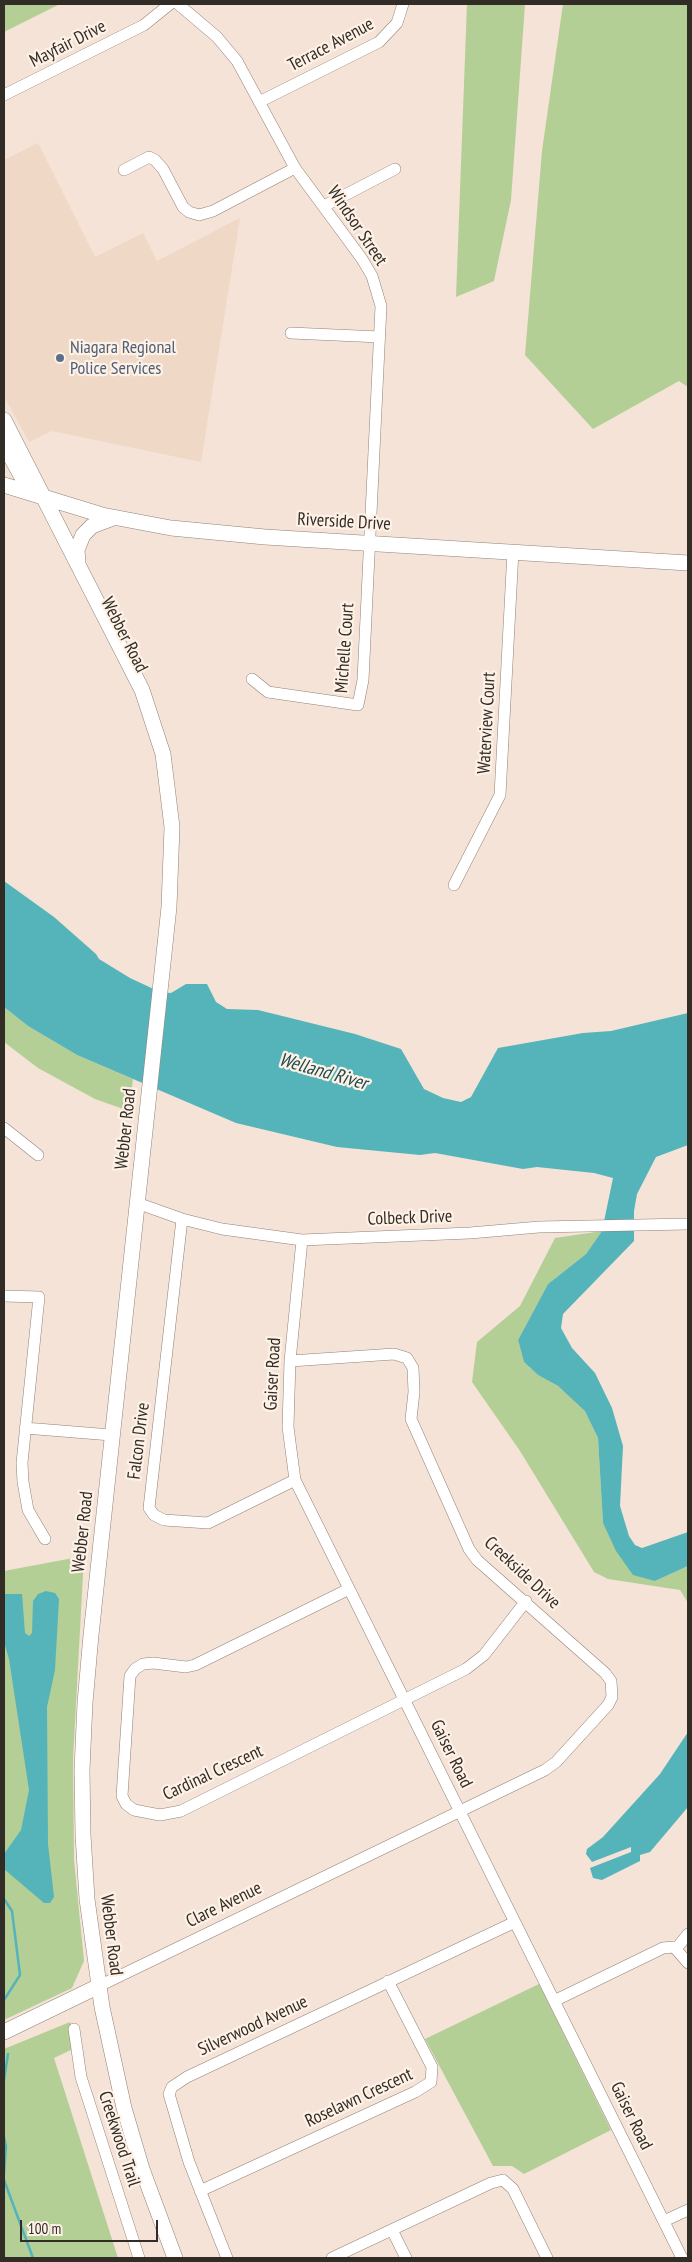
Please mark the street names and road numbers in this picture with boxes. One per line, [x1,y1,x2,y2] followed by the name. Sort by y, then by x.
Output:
[285,14,377,76] street label: Terrace Avenue
[26,16,110,72] street label: Mayfair Drive
[322,182,392,270] street label: Windsor Street
[297,509,391,535] street label: Riverside Drive
[96,594,152,676] street label: Webber Road
[331,602,359,694] street label: Michelle Court
[474,671,500,775] street label: Waterview Court
[111,1087,141,1171] street label: Webber Road
[367,1206,453,1230] street label: Colbeck Drive
[260,1337,286,1411] street label: Gaiser Road
[124,1401,154,1481] street label: Falcon Drive
[68,1490,98,1574] street label: Webber Road
[479,1532,565,1614] street label: Creekside Drive
[425,1716,477,1792] street label: Gaiser Road
[160,1740,266,1806] street label: Cardinal Crescent
[183,1877,265,1933] street label: Clare Avenue
[95,1893,127,1977] street label: Webber Road
[195,1991,311,2061] street label: Silverwood Avenue
[302,2064,416,2132] street label: Roselawn Crescent
[605,2078,657,2154] street label: Gaiser Road
[93,2089,145,2189] street label: Creekwood Trail

